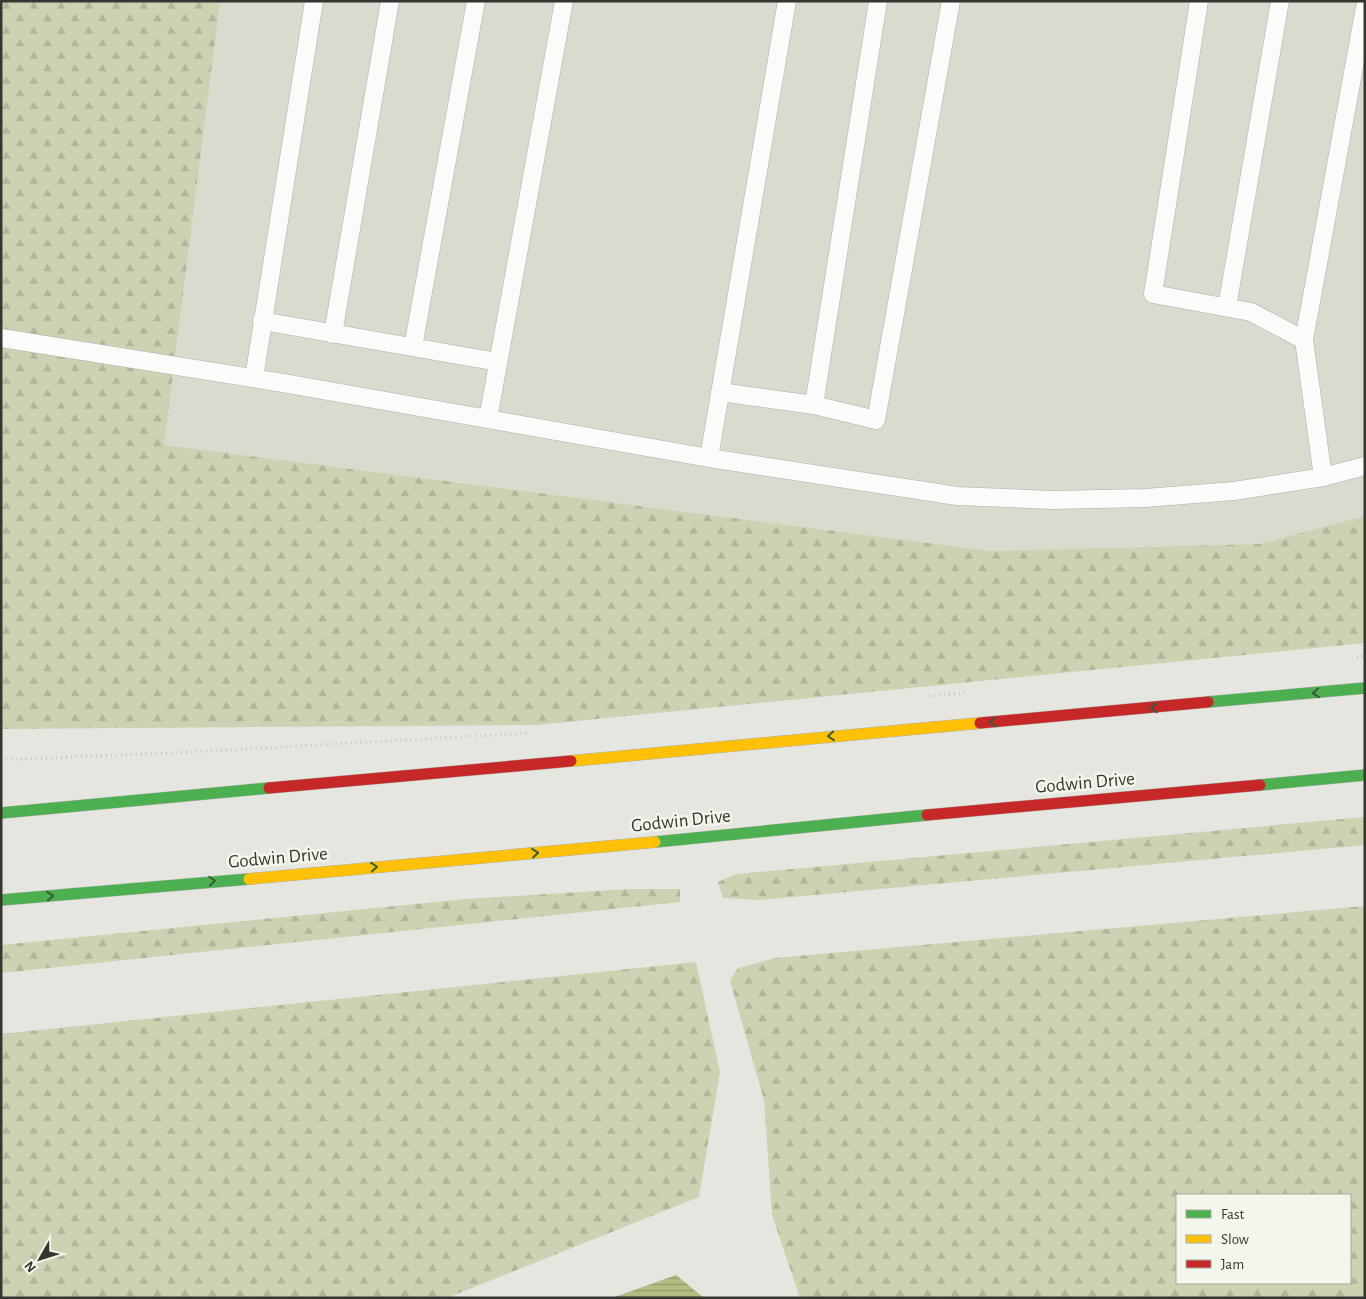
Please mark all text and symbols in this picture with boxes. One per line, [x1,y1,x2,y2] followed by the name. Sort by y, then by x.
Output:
[1312,687,1320,698] one-way arrow
[1150,702,1158,713] one-way arrow
[988,716,996,727] one-way arrow
[826,731,834,742] one-way arrow
[1034,769,1136,797] street label: Godwin Drive
[630,806,732,836] street label: Godwin Drive
[227,844,329,872] street label: Godwin Drive
[532,848,540,859] one-way arrow
[370,862,378,873] one-way arrow
[208,876,216,887] one-way arrow
[46,891,54,902] one-way arrow
[1176,1194,1351,1284] legend
[1221,1207,1245,1222] text: Fast
[1221,1232,1249,1247] text: Slow
[15,1234,65,1284] north arrow
[1221,1257,1244,1272] text: Jam
[22,1258,39,1275] text: N

